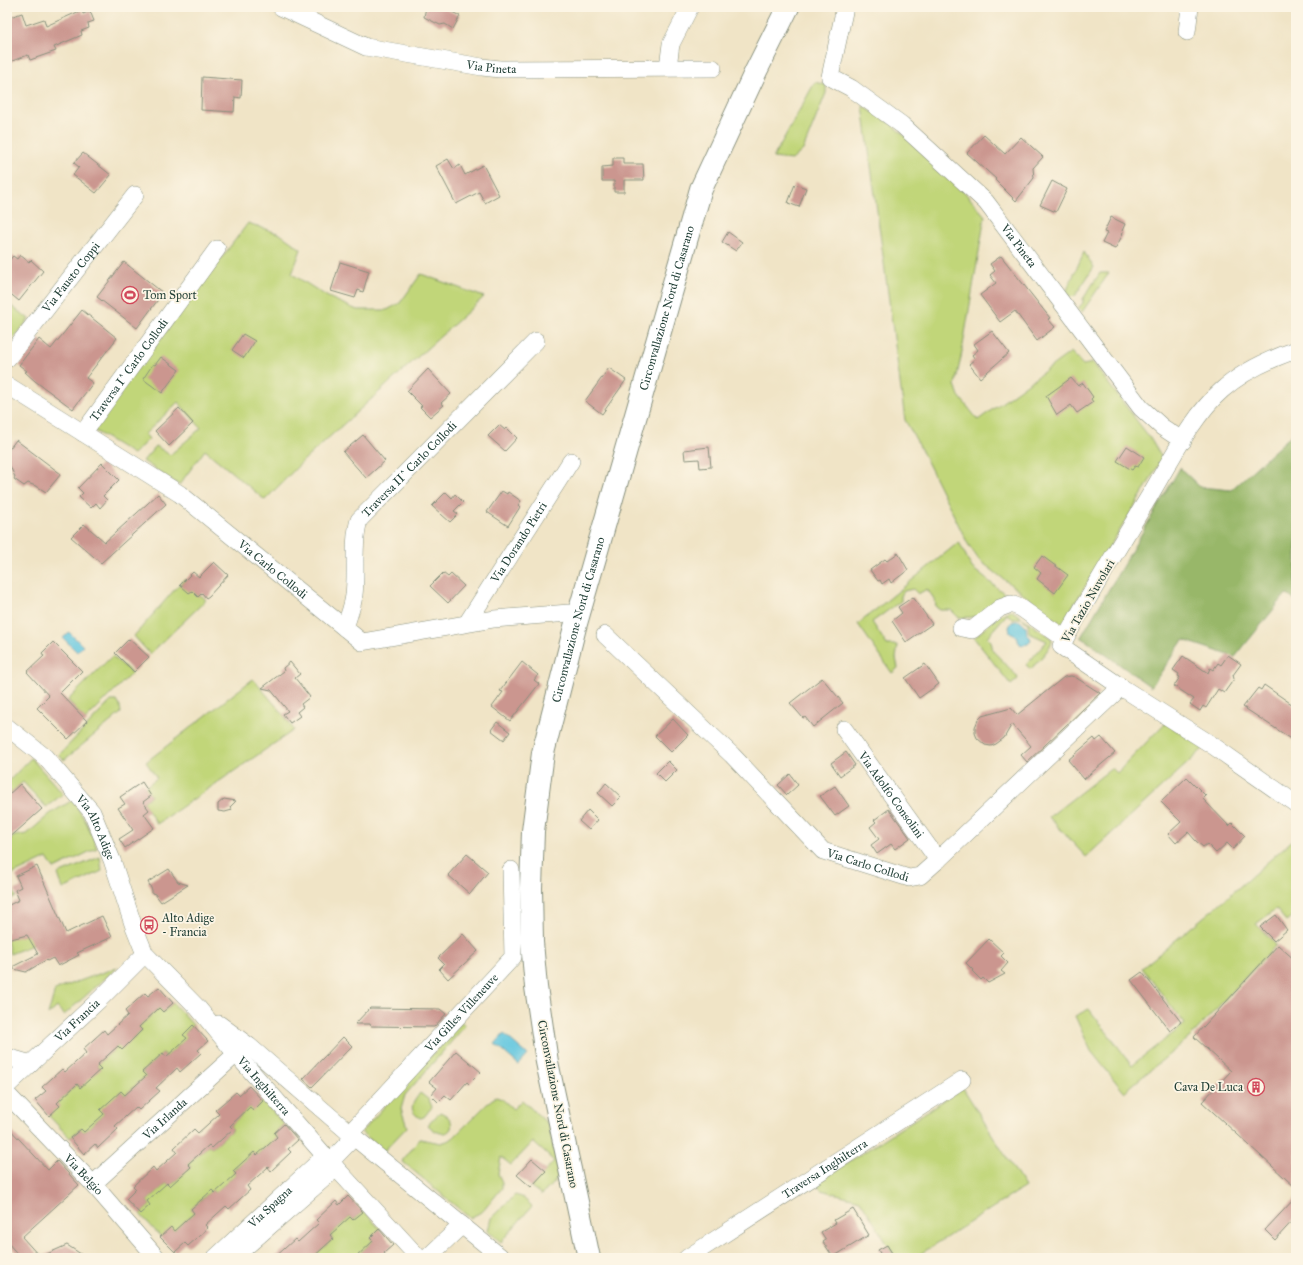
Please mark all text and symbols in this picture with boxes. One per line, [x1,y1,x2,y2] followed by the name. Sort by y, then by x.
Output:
[464,57,517,76] street label: Via Pineta
[998,221,1040,271] street label: Via Pineta
[636,224,697,392] street label: Circonvallazione Nord di Casarano
[39,238,103,316] street label: Via Fausto Coppi
[120,285,140,305] sports icon: Tom Sport
[143,288,197,302] place label: Tom Sport
[87,315,171,424] street label: Traversa I^ Carlo Collodi
[359,418,460,520] street label: Traversa II^ Carlo Collodi
[487,499,550,586] street label: Via Dorando Pietri
[549,535,608,704] street label: Circonvallazione Nord di Casarano
[234,536,311,602] street label: Via Carlo Collodi
[1058,556,1118,646] street label: Via Tazio Nuvolari
[855,748,927,841] street label: Via Adolfo Consolini
[73,791,118,862] street label: Via Alto Adige
[824,845,911,885] street label: Via Carlo Collodi
[161,911,214,939] place label: Alto Adige - Francia
[139,915,159,935] bus stop icon: Alto Adige - Francia
[421,971,501,1055] street label: Via Gilles Villeneuve
[51,995,103,1046] street label: Via Francia
[535,1019,581,1189] street label: Circonvallazione Nord di Casarano
[234,1053,294,1119] street label: Via Inghilterra
[1246,1077,1266,1097] building icon: Cava De Luca
[1174,1080,1244,1094] place label: Cava De Luca
[139,1094,190,1143] street label: Via Irlanda
[780,1136,871,1201] street label: Traversa Inghilterra
[60,1150,106,1197] street label: Via Belgio
[245,1183,295,1231] street label: Via Spagna

